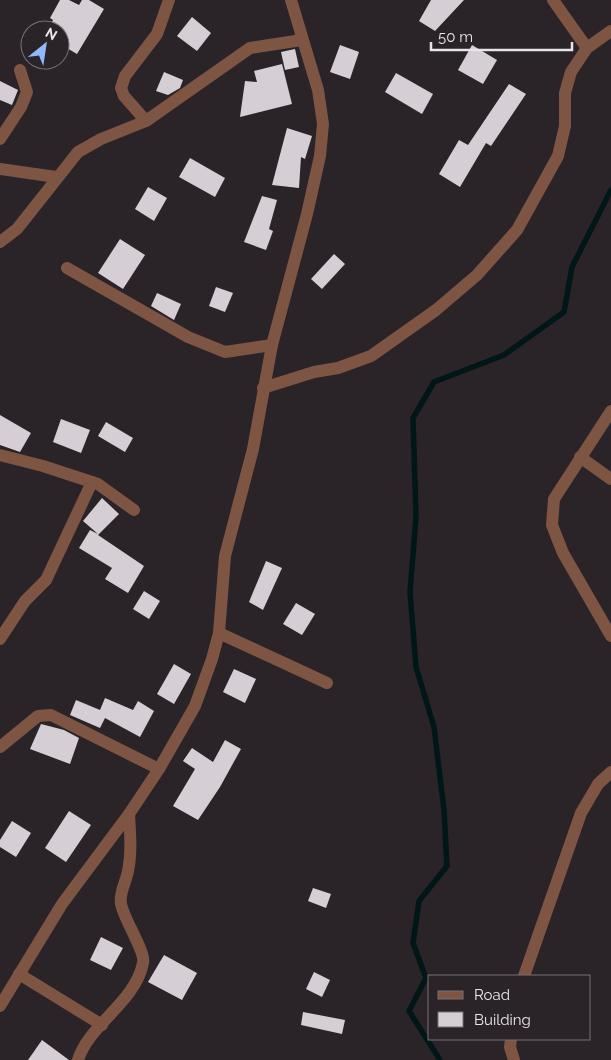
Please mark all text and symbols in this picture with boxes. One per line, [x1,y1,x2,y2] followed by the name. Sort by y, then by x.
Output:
[20,20,70,70] north arrow
[431,20,572,52] scale bar
[43,24,60,43] text: N
[438,28,473,46] text: 50 m
[428,975,591,1040] legend
[474,986,510,1004] text: Road
[474,1011,531,1029] text: Building

